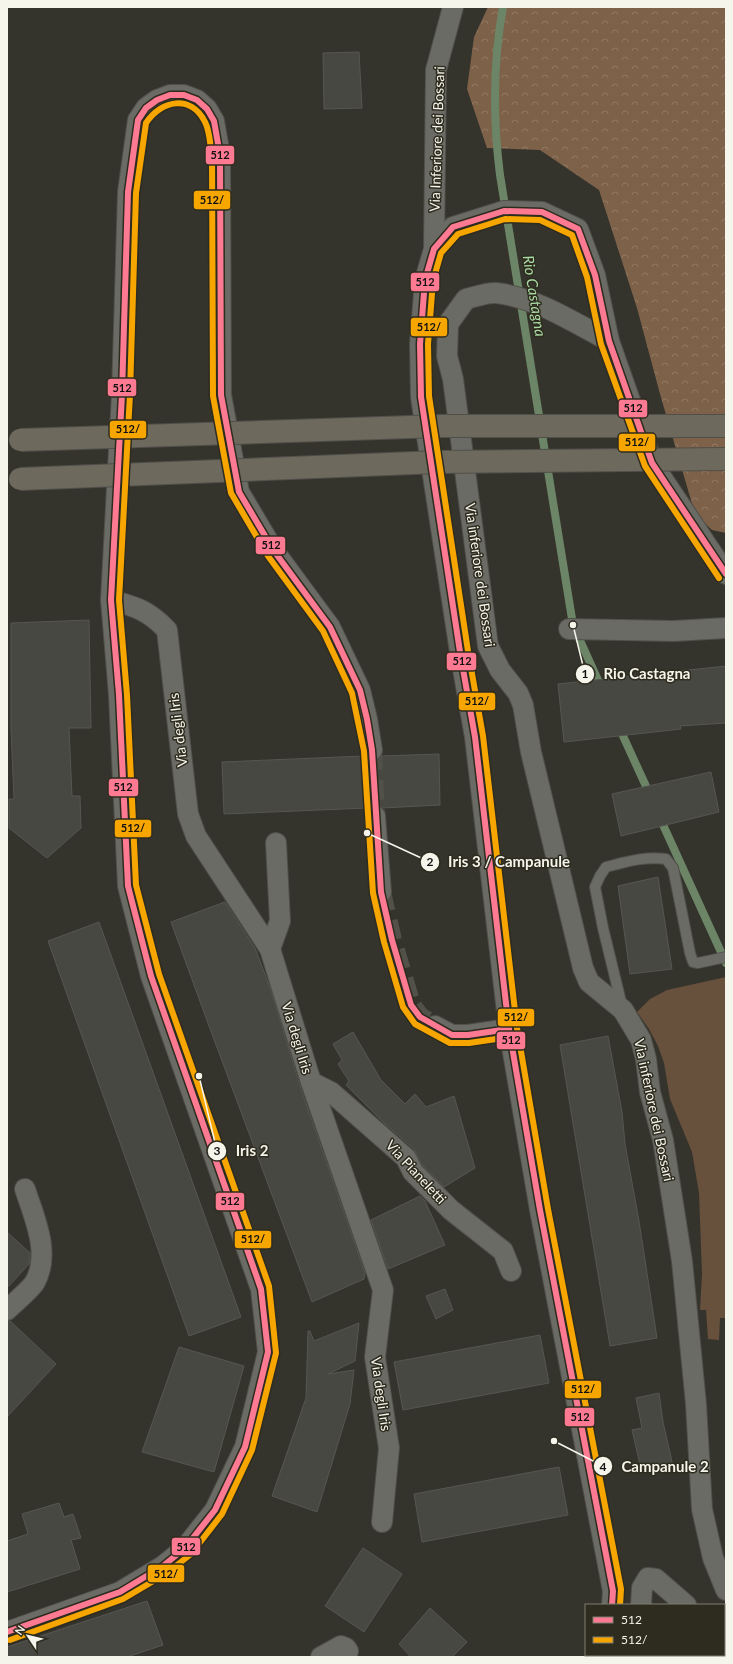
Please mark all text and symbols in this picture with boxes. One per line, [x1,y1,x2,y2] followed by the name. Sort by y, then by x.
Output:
[425,66,448,212] street label: Via Inferiore dei Bossari
[205,145,235,165] line badge: 512
[210,148,230,161] text: 512
[193,190,231,210] line badge: 512/
[200,193,224,206] text: 512/
[520,254,550,338] water label: Rio Castagna
[410,272,440,292] line badge: 512
[415,275,435,288] text: 512
[410,317,448,337] line badge: 512/
[417,320,441,333] text: 512/
[107,378,137,397] line badge: 512
[112,381,132,394] text: 512
[618,399,648,418] line badge: 512
[623,401,643,414] text: 512
[109,420,147,439] line badge: 512/
[116,422,140,435] text: 512/
[618,433,656,452] line badge: 512/
[625,435,649,448] text: 512/
[462,502,499,648] street label: Via inferiore dei Bossari
[255,536,286,555] line badge: 512
[261,538,281,551] text: 512
[446,652,477,671] line badge: 512
[452,654,472,667] text: 512
[575,661,698,688] callout: Rio Castagna
[604,664,690,682] text: Rio Castagna
[582,666,589,681] text: 1
[165,692,190,768] street label: Via degli Iris
[458,692,496,711] line badge: 512/
[465,694,489,707] text: 512/
[108,778,139,797] line badge: 512
[113,780,133,793] text: 512
[114,819,152,838] line badge: 512/
[121,821,145,834] text: 512/
[420,848,578,875] callout: Iris 3 / Campanule
[448,852,570,870] text: Iris 3 / Campanule
[427,854,434,869] text: 2
[278,1000,316,1076] street label: Via degli Iris
[497,1008,535,1027] line badge: 512/
[504,1010,528,1023] text: 512/
[496,1031,526,1050] line badge: 512
[501,1033,521,1046] text: 512
[631,1037,678,1183] street label: Via inferiore dei Bossari
[383,1136,450,1207] street label: Via Pianeletti
[207,1138,276,1165] callout: Iris 2
[236,1141,269,1159] text: Iris 2
[214,1143,221,1158] text: 3
[215,1192,245,1211] line badge: 512
[220,1194,240,1207] text: 512
[234,1230,272,1249] line badge: 512/
[241,1232,265,1245] text: 512/
[368,1356,395,1432] street label: Via degli Iris
[564,1380,602,1399] line badge: 512/
[571,1382,595,1395] text: 512/
[564,1407,595,1427] line badge: 512
[570,1410,590,1423] text: 512
[593,1453,717,1480] callout: Campanule 2
[621,1457,709,1475] text: Campanule 2
[600,1459,607,1474] text: 4
[171,1537,201,1556] line badge: 512
[176,1540,196,1553] text: 512
[147,1564,185,1583] line badge: 512/
[154,1567,178,1580] text: 512/
[585,1604,725,1656] legend
[621,1612,642,1627] text: 512
[8,1616,48,1656] north arrow
[12,1623,27,1637] text: N
[621,1632,648,1647] text: 512/

